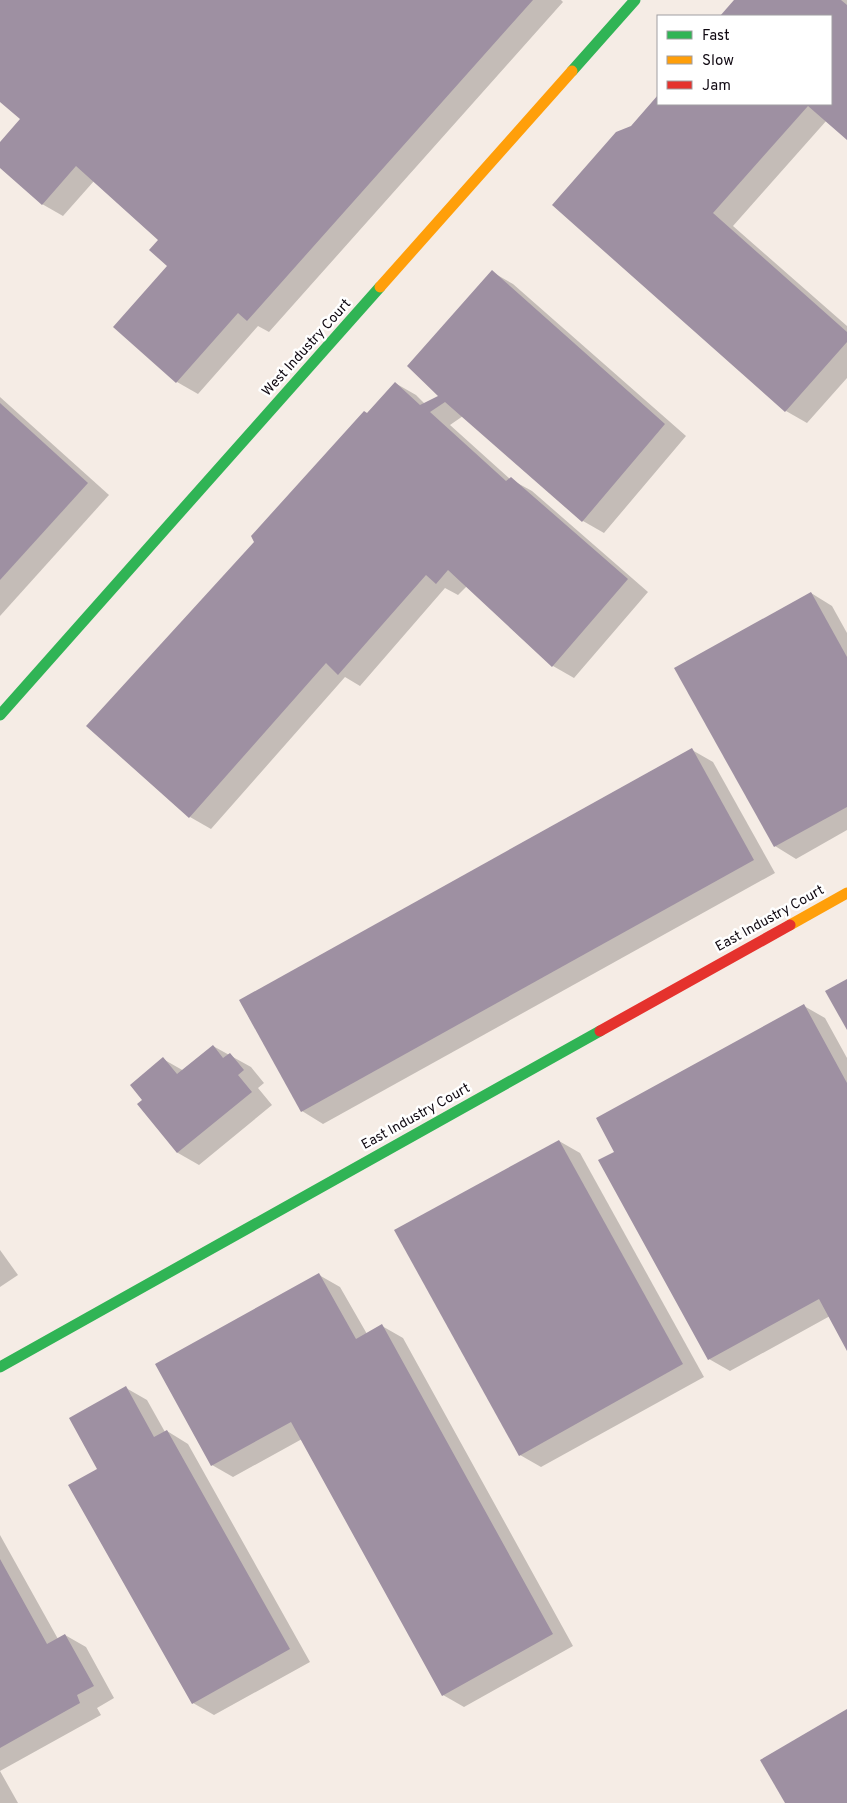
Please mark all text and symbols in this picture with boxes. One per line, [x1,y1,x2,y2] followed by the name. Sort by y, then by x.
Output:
[657,15,832,105] legend
[702,27,730,46] text: Fast
[702,52,734,71] text: Slow
[702,77,731,96] text: Jam
[259,296,355,400] street label: West Industry Court
[713,882,827,956] street label: East Industry Court
[359,1080,473,1154] street label: East Industry Court

